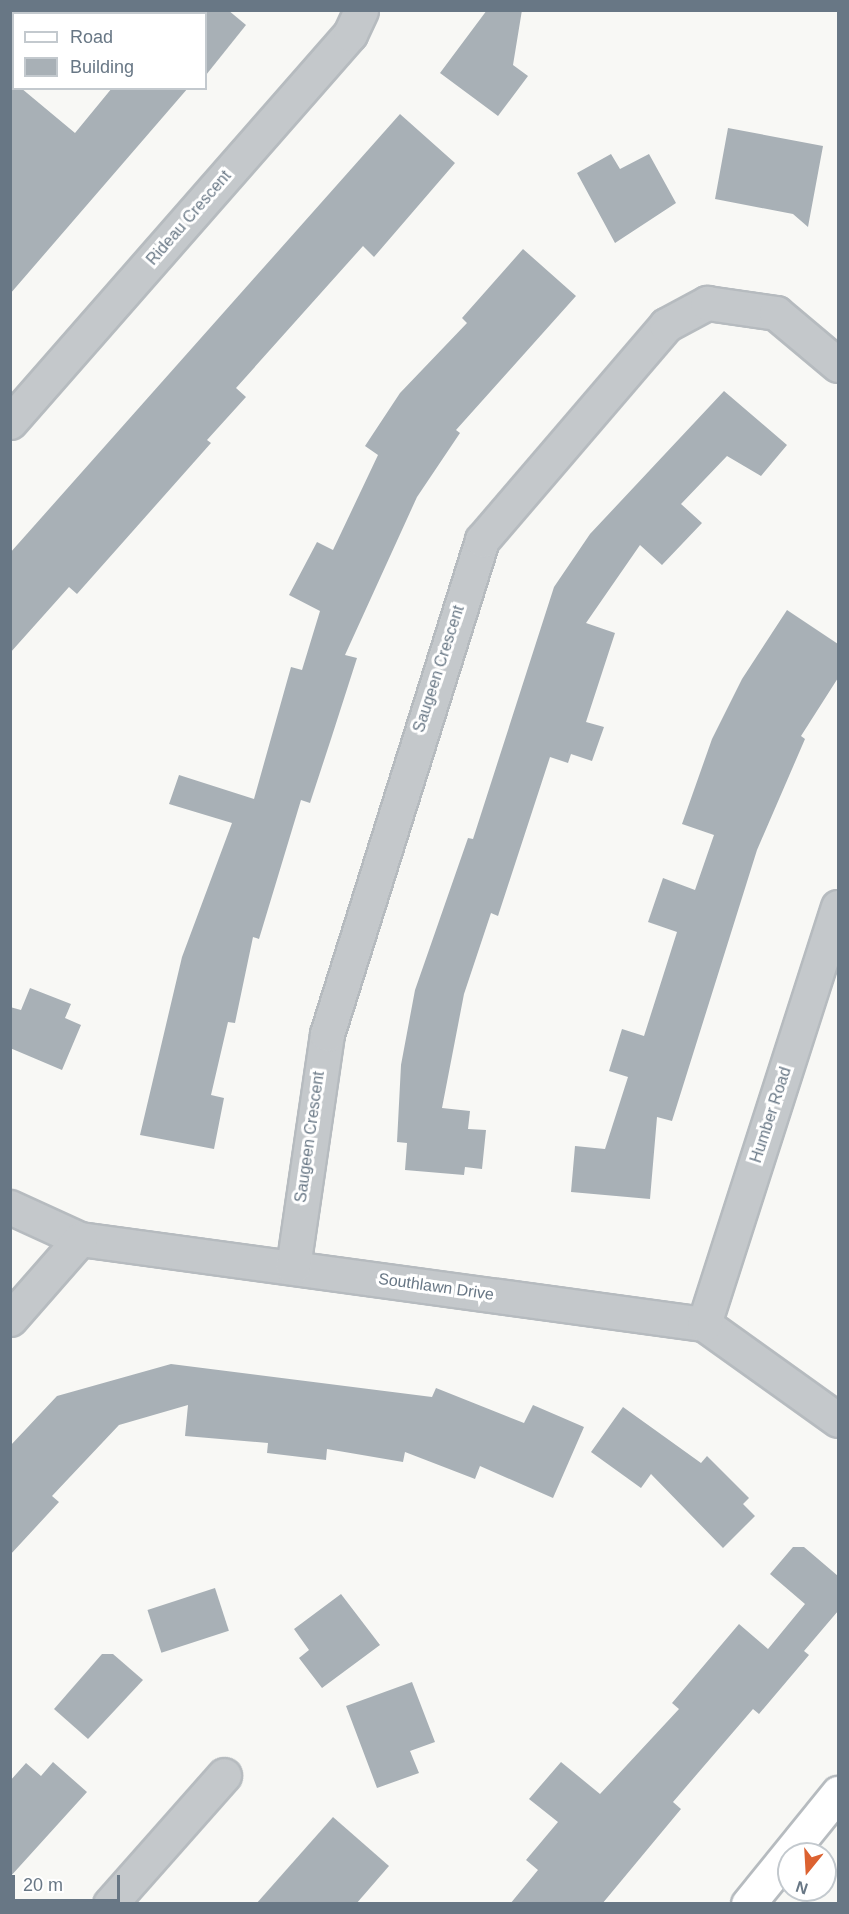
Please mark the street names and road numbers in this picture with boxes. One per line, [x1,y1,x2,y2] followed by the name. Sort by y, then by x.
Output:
[143,167,235,269] street label: Rideau Crescent
[409,603,469,735] street label: Saugeen Crescent
[746,1065,796,1165] street label: Humber Road
[291,1070,329,1204] street label: Saugeen Crescent
[377,1269,495,1305] street label: Southlawn Drive

